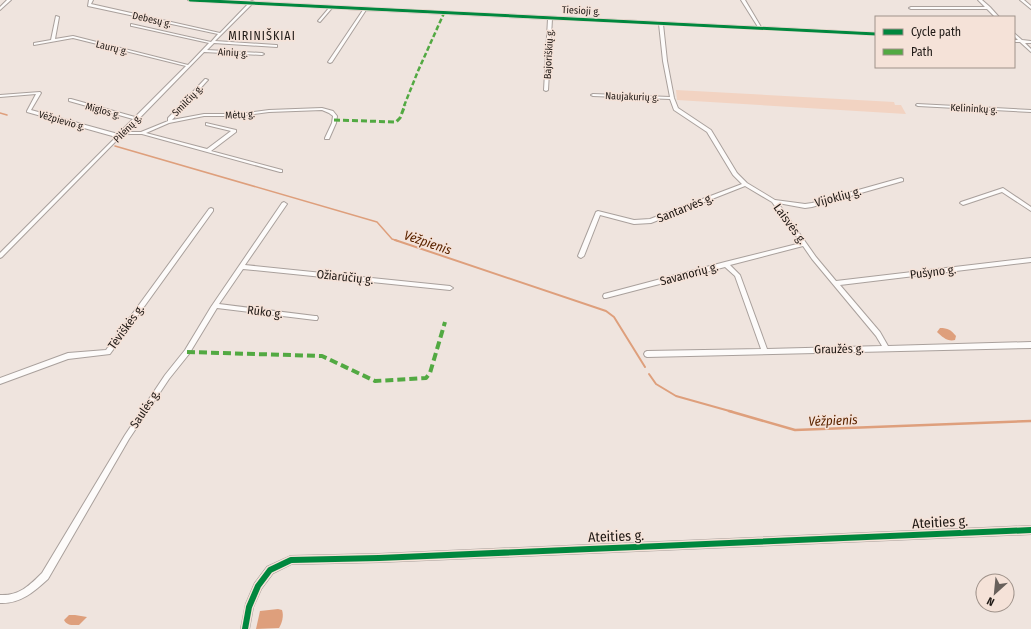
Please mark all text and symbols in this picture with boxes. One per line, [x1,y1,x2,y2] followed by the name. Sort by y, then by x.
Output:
[561,4,600,18] street label: Tiesioji g.
[131,10,172,30] street label: Debesų g.
[875,16,1015,68] legend
[911,25,961,39] text: Cycle path
[228,28,296,43] district label: MIRINIŠKIAI
[542,29,556,79] street label: Bajoriškių g.
[95,38,129,58] street label: Laurų g.
[911,45,933,59] text: Path
[218,46,248,60] street label: Ainių g.
[170,83,206,119] street label: Smilčių g.
[605,90,659,104] street label: Naujakurių g.
[84,100,122,122] street label: Miglos g.
[950,102,998,116] street label: Kelininkų g.
[225,108,255,122] street label: Mėtų g.
[37,109,86,133] street label: Vėžpievio g.
[111,112,144,145] street label: Pilėnų g.
[813,184,863,210] street label: Vijoklių g.
[655,190,716,226] street label: Santarvės g.
[771,201,810,247] street label: Laisvės g.
[402,227,454,258] water label: Vėžpienis
[658,259,720,289] street label: Savanorių g.
[909,262,957,282] street label: Pušyno g.
[316,267,375,287] street label: Ožiarūčių g.
[105,302,147,352] street label: Tėviškės g.
[246,303,284,321] street label: Rūko g.
[814,342,864,356] street label: Graužės g.
[127,387,163,431] street label: Saulės g.
[808,412,858,429] water label: Vėžpienis
[912,513,968,532] street label: Ateities g.
[588,527,644,546] street label: Ateities g.
[975,573,1015,613] north arrow
[985,594,997,609] text: N

